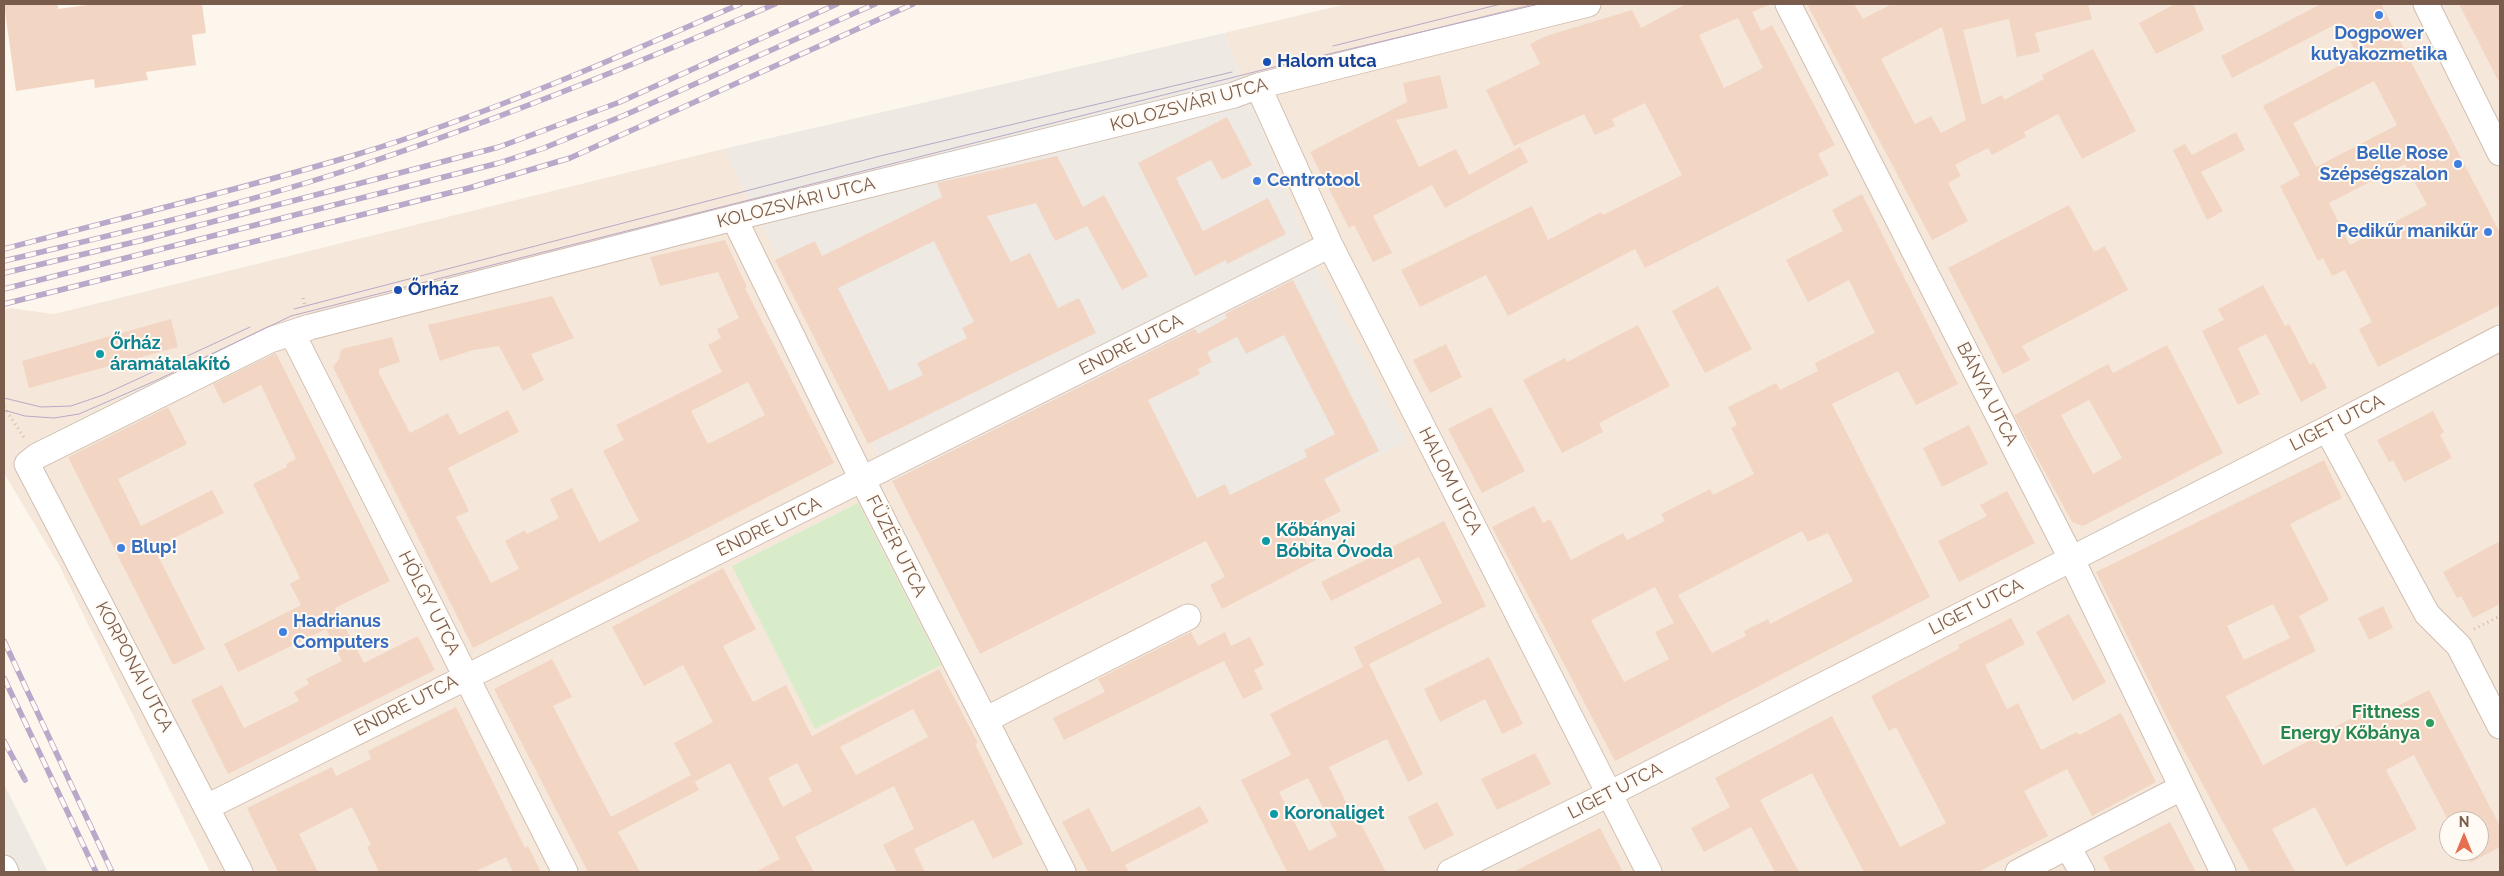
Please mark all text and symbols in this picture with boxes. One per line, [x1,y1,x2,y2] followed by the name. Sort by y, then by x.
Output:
[2373,9,2385,21] marker: Dogpower kutyakozmetika
[2311,23,2447,66] place label: Dogpower kutyakozmetika
[1277,51,1377,73] place label: Halom utca
[1261,56,1273,68] marker: Halom utca
[1108,74,1270,136] street label: KOLOZSVÁRI UTCA
[2319,143,2448,186] place label: Belle Rose Szépségszalon
[2452,158,2464,170] marker: Belle Rose Szépségszalon
[1267,170,1360,192] place label: Centrotool
[715,173,877,233] street label: KOLOZSVÁRI UTCA
[1251,175,1263,187] marker: Centrotool
[2337,221,2478,243] place label: Pedikűr manikűr
[2482,226,2494,238] marker: Pedikűr manikűr
[408,279,459,301] place label: Őrház
[392,284,404,296] marker: Őrház
[1076,310,1186,380] street label: ENDRE UTCA
[110,333,230,376] place label: Őrház áramátalakító
[1952,339,2022,449] street label: BÁNYA UTCA
[94,348,106,360] marker: Őrház áramátalakító
[2286,390,2388,456] street label: LIGET UTCA
[1414,424,1486,538] street label: HALOM UTCA
[713,492,825,562] street label: ENDRE UTCA
[861,492,931,600] street label: FÜZÉR UTCA
[1276,520,1393,562] place label: Kőbányai Bóbita Óvoda
[1260,535,1272,547] marker: Kőbányai Bóbita Óvoda
[131,537,177,559] place label: Blup!
[115,542,127,554] marker: Blup!
[394,547,464,659] street label: HÖLGY UTCA
[1925,574,2027,640] street label: LIGET UTCA
[91,598,177,736] street label: KORPONAI UTCA
[293,611,389,654] place label: Hadrianus Computers
[277,626,289,638] marker: Hadrianus Computers
[351,671,461,741] street label: ENDRE UTCA
[2280,702,2420,744] place label: Fittness Energy Kőbánya
[2424,717,2436,729] marker: Fittness Energy Kőbánya
[1564,758,1666,824] street label: LIGET UTCA
[1284,803,1385,825] place label: Koronaliget
[1268,808,1280,820] marker: Koronaliget
[2439,811,2489,861] north arrow
[2459,814,2469,830] text: N

